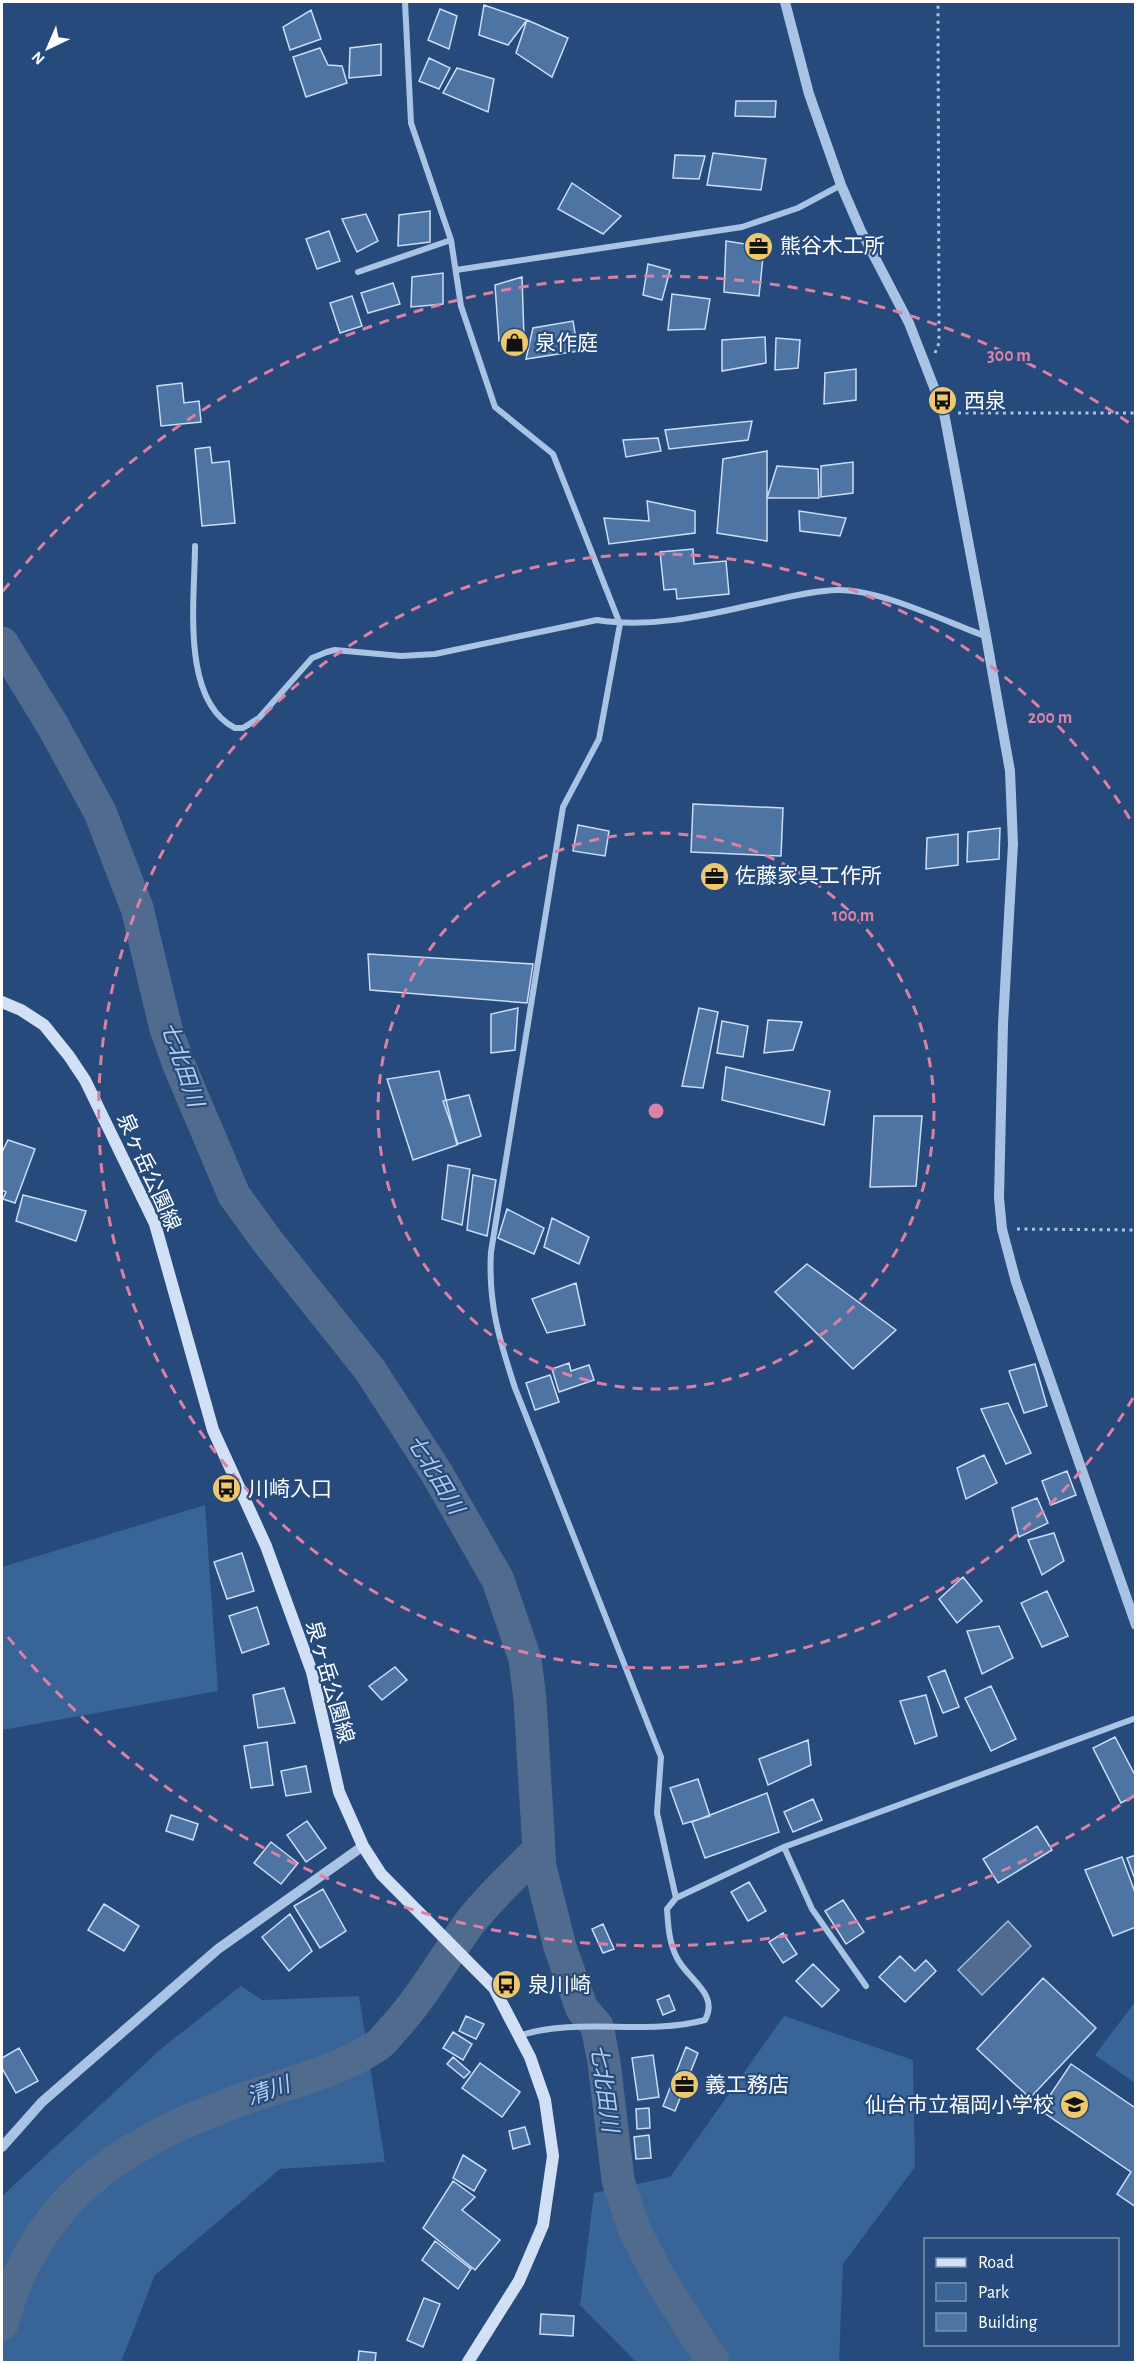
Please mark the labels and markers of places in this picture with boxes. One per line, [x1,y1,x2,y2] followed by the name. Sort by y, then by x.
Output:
[743,230,775,262] office icon: 熊谷木工所
[780,235,885,257] place label: 熊谷木工所
[498,327,530,359] shop icon: 泉作庭
[535,332,598,354] place label: 泉作庭
[927,385,959,417] bus stop icon: 西泉
[964,390,1006,412] place label: 西泉
[698,860,730,892] office icon: 佐藤家具工作所
[735,865,882,887] place label: 佐藤家具工作所
[646,1101,666,1121] centre of rings
[211,1473,243,1505] bus stop icon: 川崎入口
[248,1478,332,1500] place label: 川崎入口
[491,1969,523,2001] bus stop icon: 泉川崎
[528,1974,591,1996] place label: 泉川崎
[668,2069,700,2101] office icon: 義工務店
[705,2074,789,2096] place label: 義工務店
[1059,2089,1091,2121] school or university icon: 仙台市立福岡小学校
[865,2094,1054,2116] place label: 仙台市立福岡小学校

